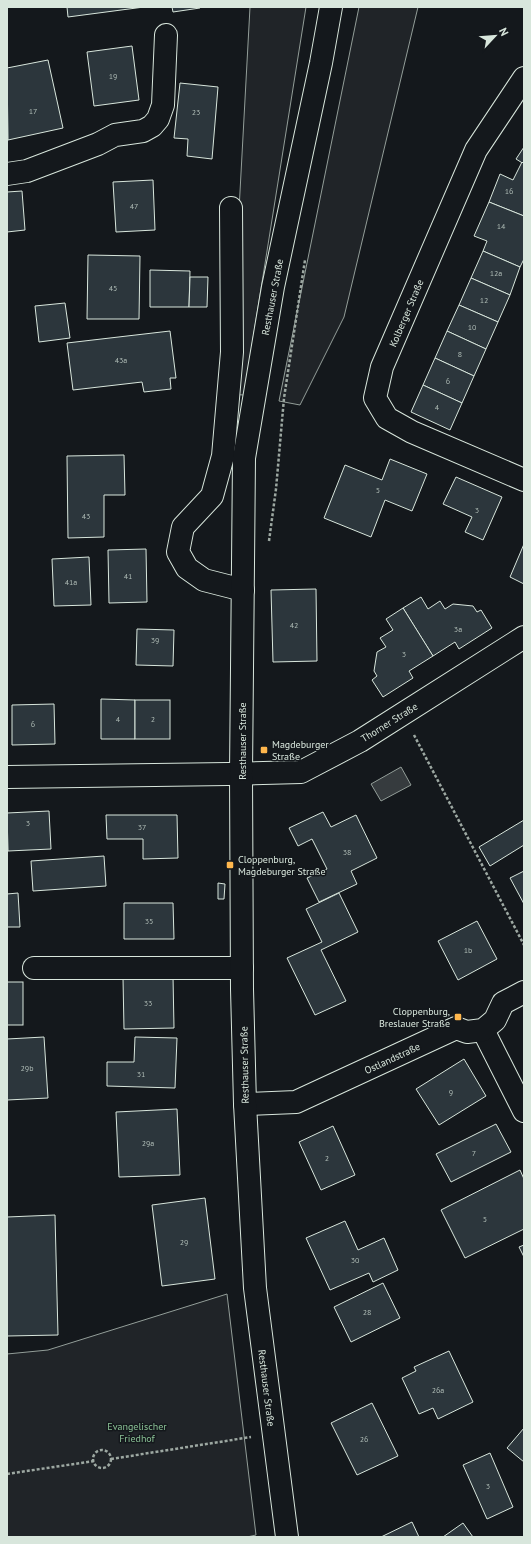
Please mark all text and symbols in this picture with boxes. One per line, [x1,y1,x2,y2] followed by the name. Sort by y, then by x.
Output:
[475,16,515,56] north arrow
[496,25,512,38] text: N
[109,71,117,81] house number: 19
[29,106,37,116] house number: 17
[192,107,200,117] house number: 23
[505,186,513,196] house number: 16
[130,201,138,211] house number: 47
[497,221,506,231] house number: 14
[259,258,286,336] street label: Resthauser Straße
[490,268,502,278] house number: 12a
[386,277,427,349] street label: Kolberger Straße
[109,283,117,293] house number: 45
[480,295,488,305] house number: 12
[468,322,477,332] house number: 10
[458,349,462,359] house number: 8
[115,355,127,365] house number: 43a
[446,376,450,386] house number: 6
[435,402,440,412] house number: 4
[376,485,380,495] house number: 5
[475,505,479,515] house number: 3
[82,511,90,521] house number: 43
[124,571,132,581] house number: 41
[65,577,77,587] house number: 41a
[290,620,298,630] house number: 42
[454,624,462,634] house number: 3a
[151,635,159,645] house number: 39
[402,649,406,659] house number: 3
[358,700,420,745] street label: Thorner Straße
[236,702,249,780] street label: Resthauser Straße
[116,714,121,724] house number: 4
[151,714,155,724] house number: 2
[31,719,35,729] house number: 6
[272,738,329,763] place label: Magdeburger Straße
[259,745,269,755] marker: Magdeburger Straße
[26,818,30,828] house number: 3
[138,822,146,832] house number: 37
[343,847,351,857] house number: 38
[238,853,325,878] place label: Cloppenburg, Magdeburger Straße
[225,860,235,870] marker: Cloppenburg, Magdeburger Straße
[145,916,153,926] house number: 35
[464,945,472,955] house number: 1b
[144,998,152,1008] house number: 33
[379,1005,450,1030] place label: Cloppenburg, Breslauer Straße
[453,1012,463,1022] marker: Cloppenburg, Breslauer Straße
[237,1026,252,1104] street label: Resthauser Straße
[362,1040,422,1077] street label: Ostlandstraße
[20,1063,34,1073] house number: 29b
[137,1069,145,1079] house number: 31
[449,1087,453,1097] house number: 9
[142,1138,154,1148] house number: 29a
[472,1148,476,1158] house number: 7
[325,1153,329,1163] house number: 2
[483,1214,487,1224] house number: 5
[180,1237,188,1247] house number: 29
[351,1255,360,1265] house number: 30
[363,1307,371,1317] house number: 28
[255,1349,278,1427] street label: Resthauser Straße
[432,1385,444,1395] house number: 26a
[107,1420,167,1445] park label: Evangelischer Friedhof
[360,1434,368,1444] house number: 26
[486,1481,490,1491] house number: 3

